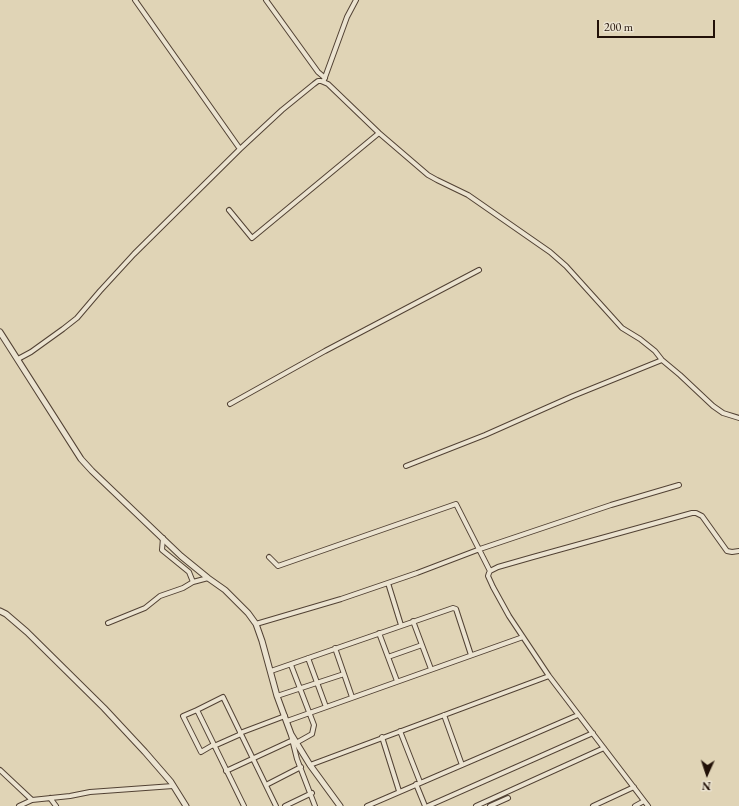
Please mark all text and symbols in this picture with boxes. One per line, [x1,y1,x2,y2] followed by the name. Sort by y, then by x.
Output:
[599,12,717,38] scale bar
[604,19,633,35] text: 200 m
[687,754,727,794] north arrow
[702,779,711,793] text: N

